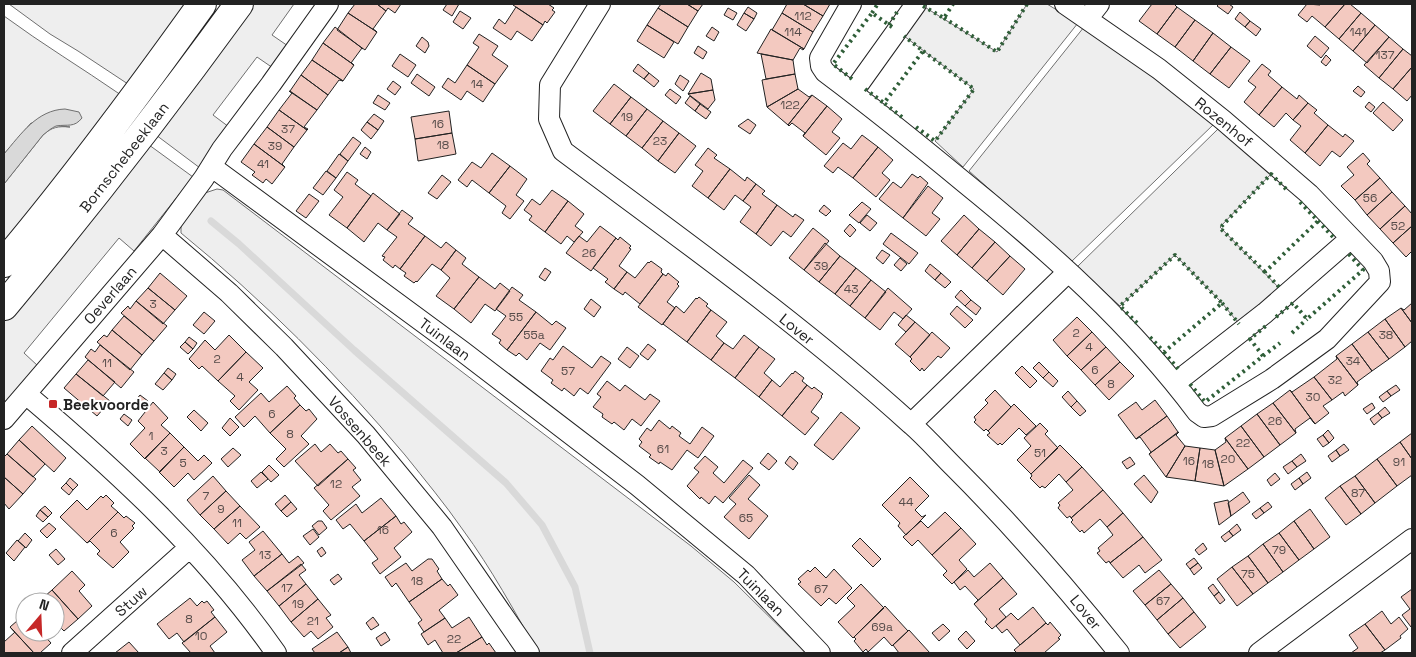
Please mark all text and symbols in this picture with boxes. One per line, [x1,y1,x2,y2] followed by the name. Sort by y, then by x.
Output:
[794,8,812,24] house number: 112
[784,24,802,40] house number: 114
[1349,24,1367,40] house number: 141
[1375,47,1395,63] house number: 137
[471,76,484,92] house number: 14
[1191,93,1257,151] street label: Rozenhof
[780,97,800,113] house number: 122
[75,98,173,216] street label: Bornschebeeklaan
[621,109,633,125] house number: 19
[432,116,444,132] house number: 16
[281,121,295,137] house number: 37
[653,133,667,149] house number: 23
[437,137,449,153] house number: 18
[268,138,282,154] house number: 39
[257,156,269,172] house number: 41
[1363,190,1377,206] house number: 56
[1391,218,1405,234] house number: 52
[582,245,596,261] house number: 26
[814,258,828,274] house number: 39
[80,262,140,328] street label: Oeverlaan
[844,281,858,297] house number: 43
[149,296,157,312] house number: 3
[509,309,523,325] house number: 55
[776,309,819,349] street label: Lover
[415,313,475,365] street label: Tuinlaan
[1072,325,1080,341] house number: 2
[523,327,545,343] house number: 55a
[1379,327,1393,343] house number: 38
[1085,339,1093,355] house number: 4
[213,351,221,367] house number: 2
[1346,353,1361,369] house number: 34
[102,355,112,371] house number: 11
[1091,362,1099,378] house number: 6
[561,363,575,379] house number: 57
[236,369,244,385] house number: 4
[1328,372,1342,388] house number: 32
[1107,376,1115,392] house number: 8
[1306,389,1320,405] house number: 30
[324,392,396,470] street label: Vossenbeek
[63,395,149,414] place label: Beekvoorde
[47,398,59,410] marker: Beekvoorde
[268,406,276,422] house number: 6
[1268,413,1282,429] house number: 26
[286,426,294,442] house number: 8
[148,428,154,444] house number: 1
[1236,435,1250,451] house number: 22
[657,441,669,457] house number: 61
[160,443,168,459] house number: 3
[1034,445,1046,461] house number: 51
[1221,451,1235,467] house number: 20
[1183,453,1195,469] house number: 16
[1393,454,1405,470] house number: 91
[179,455,187,471] house number: 5
[1202,456,1214,472] house number: 18
[330,476,342,492] house number: 12
[1351,485,1365,501] house number: 87
[203,488,210,504] house number: 7
[898,494,914,510] house number: 44
[217,501,225,517] house number: 9
[739,510,753,526] house number: 65
[232,515,242,531] house number: 11
[377,522,389,538] house number: 16
[110,525,118,541] house number: 6
[1272,542,1286,558] house number: 79
[259,547,271,563] house number: 13
[733,564,789,620] street label: Tuinlaan
[1241,566,1255,582] house number: 75
[411,573,423,589] house number: 18
[281,580,293,596] house number: 17
[111,581,151,621] street label: Stuw
[814,581,828,597] house number: 67
[1066,591,1106,634] street label: Lover
[15,592,65,642] north arrow
[1156,593,1170,609] house number: 67
[37,595,52,615] text: N
[292,596,304,612] house number: 19
[185,611,193,627] house number: 8
[307,613,319,629] house number: 21
[871,619,893,635] house number: 69a
[195,628,207,644] house number: 10
[447,631,461,647] house number: 22

